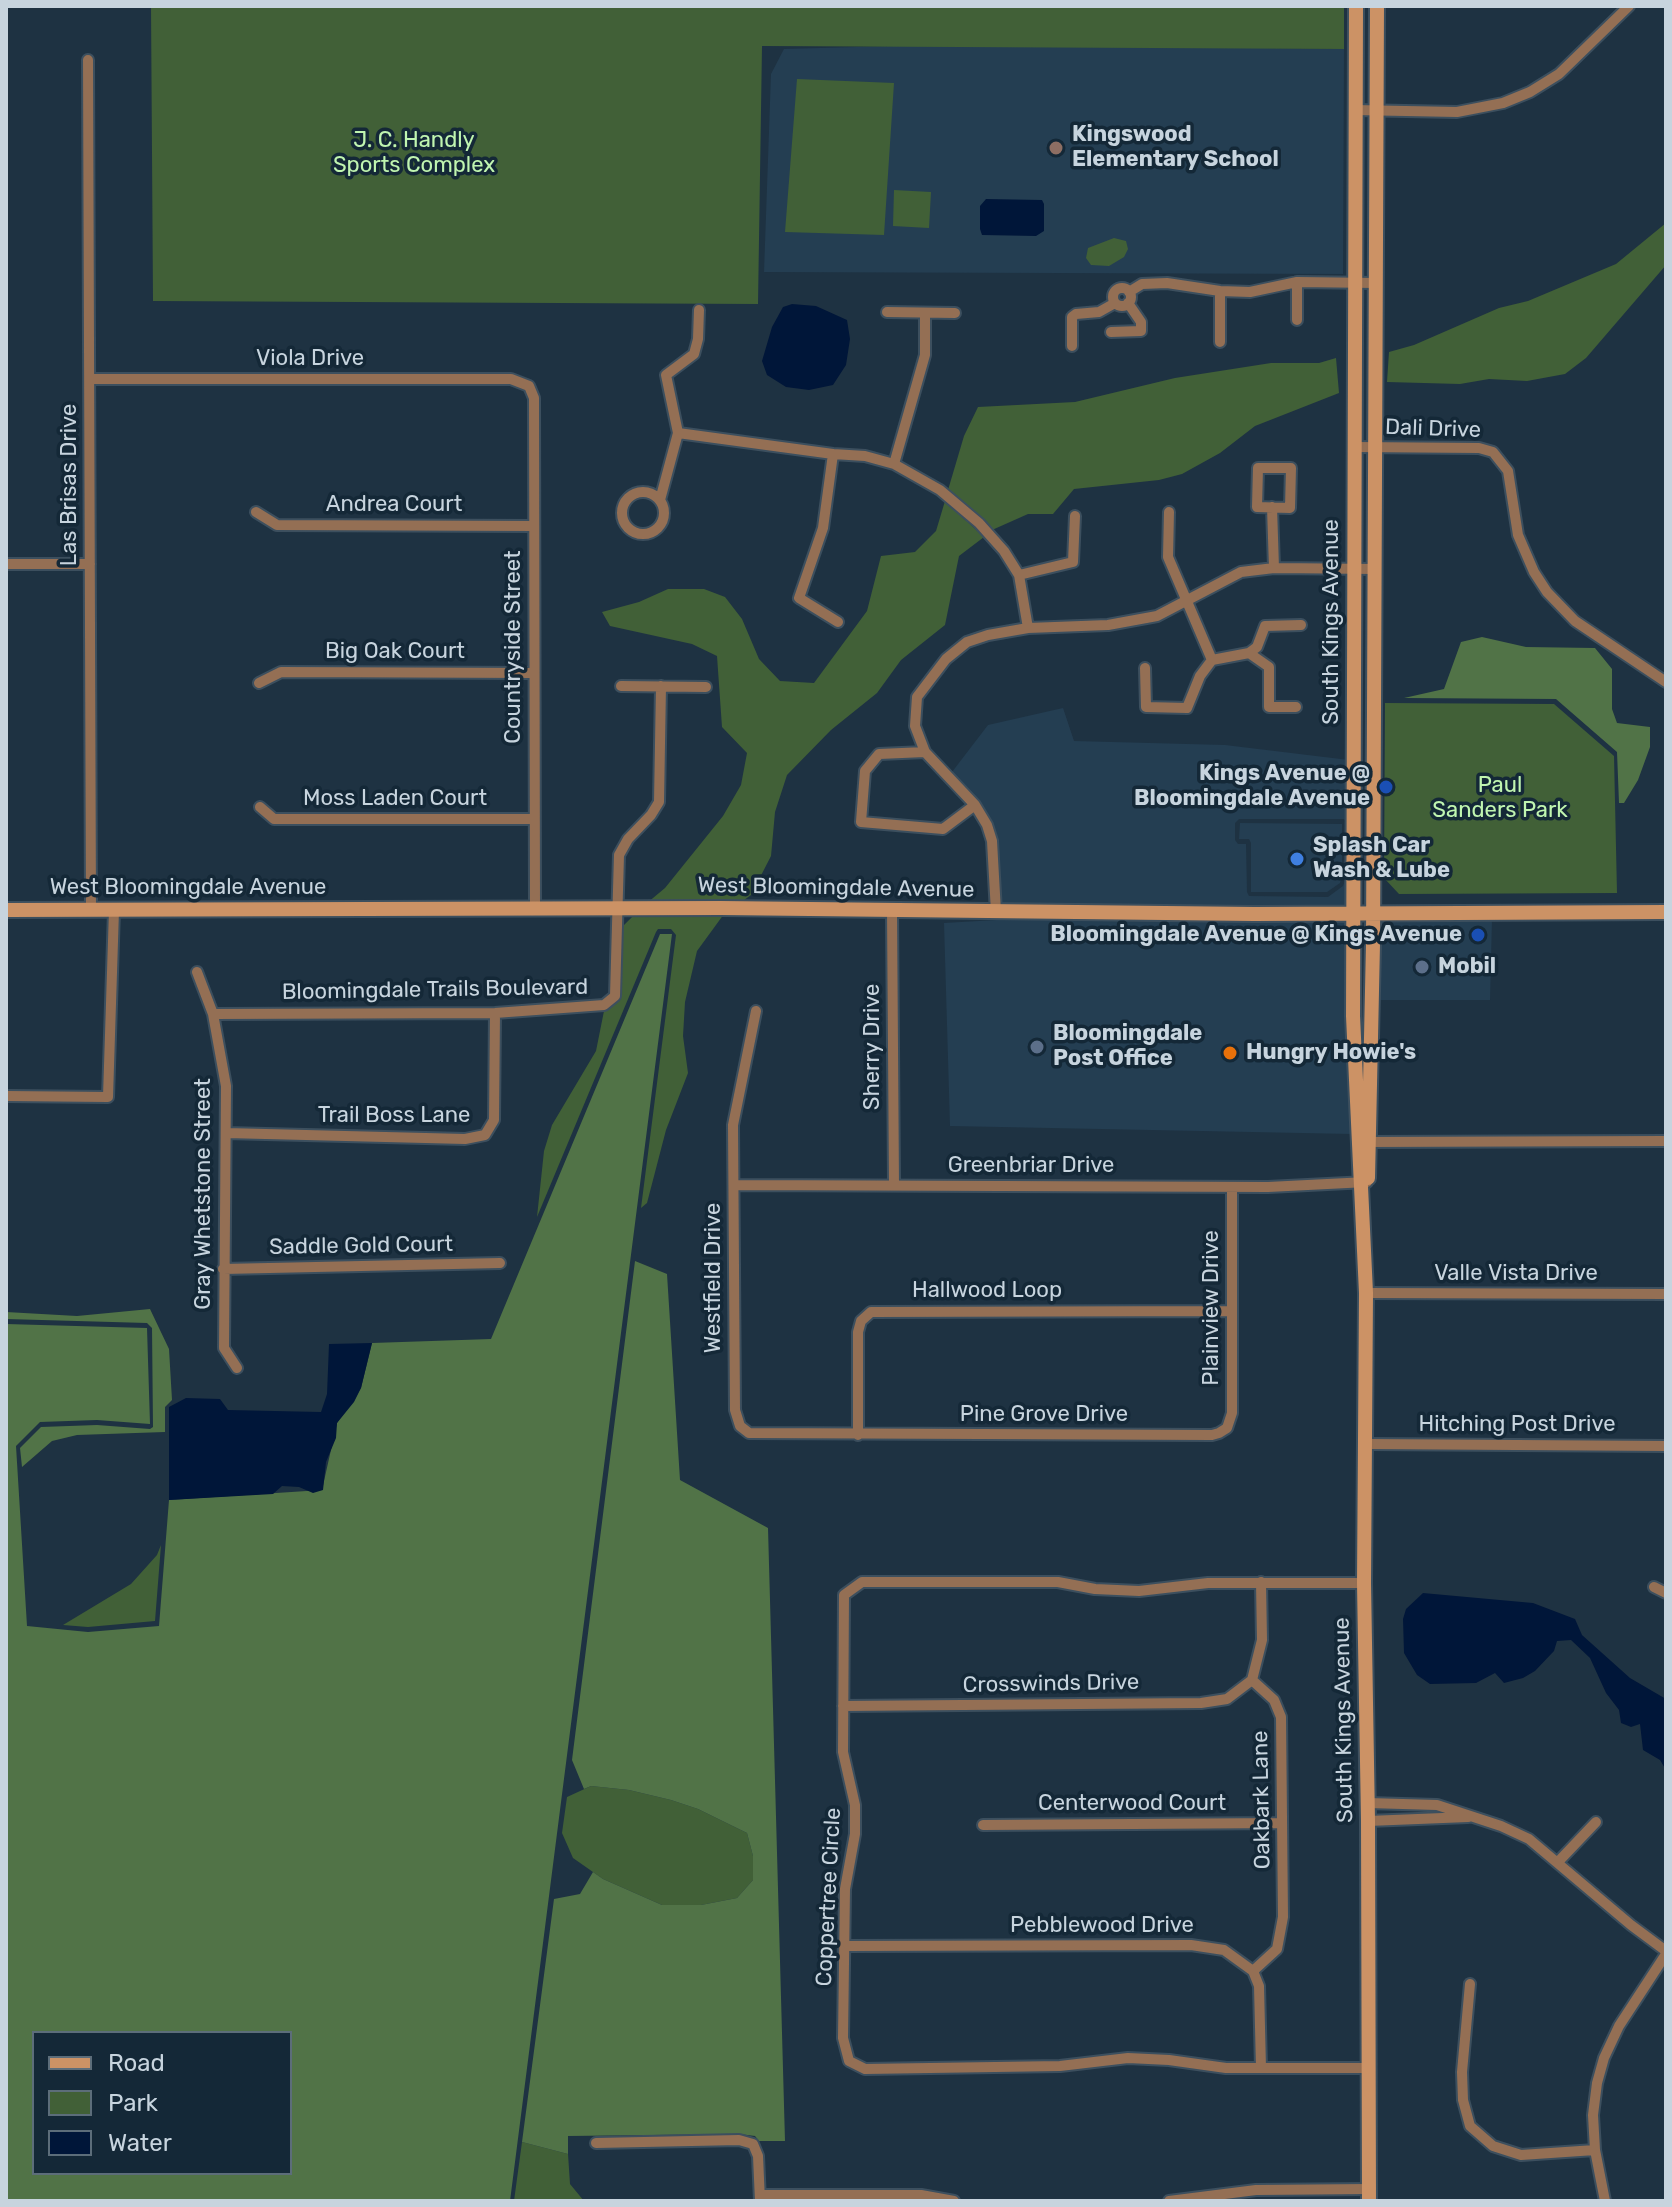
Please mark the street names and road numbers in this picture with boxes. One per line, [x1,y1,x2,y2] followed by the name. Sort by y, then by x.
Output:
[256,346,364,372] street label: Viola Drive
[57,404,83,566] street label: Las Brisas Drive
[1384,414,1482,444] street label: Dali Drive
[326,492,462,518] street label: Andrea Court
[1319,519,1345,725] street label: South Kings Avenue
[501,550,527,744] street label: Countryside Street
[325,639,465,665] street label: Big Oak Court
[303,786,487,812] street label: Moss Laden Court
[697,872,975,904] street label: West Bloomingdale Avenue
[50,875,326,901] street label: West Bloomingdale Avenue
[282,974,588,1006] street label: Bloomingdale Trails Boulevard
[860,984,886,1110] street label: Sherry Drive
[191,1078,217,1310] street label: Gray Whetstone Street
[318,1103,470,1129] street label: Trail Boss Lane
[948,1153,1114,1179] street label: Greenbriar Drive
[701,1203,727,1353] street label: Westfield Drive
[1199,1230,1225,1386] street label: Plainview Drive
[269,1231,453,1261] street label: Saddle Gold Court
[1434,1261,1598,1287] street label: Valle Vista Drive
[912,1278,1062,1304] street label: Hallwood Loop
[960,1402,1128,1428] street label: Pine Grove Drive
[1418,1412,1616,1438] street label: Hitching Post Drive
[1329,1617,1359,1823] street label: South Kings Avenue
[963,1669,1139,1699] street label: Crosswinds Drive
[1248,1730,1276,1870] street label: Oakbark Lane
[1038,1791,1226,1817] street label: Centerwood Court
[811,1807,847,1987] street label: Coppertree Circle
[1010,1913,1194,1939] street label: Pebblewood Drive

